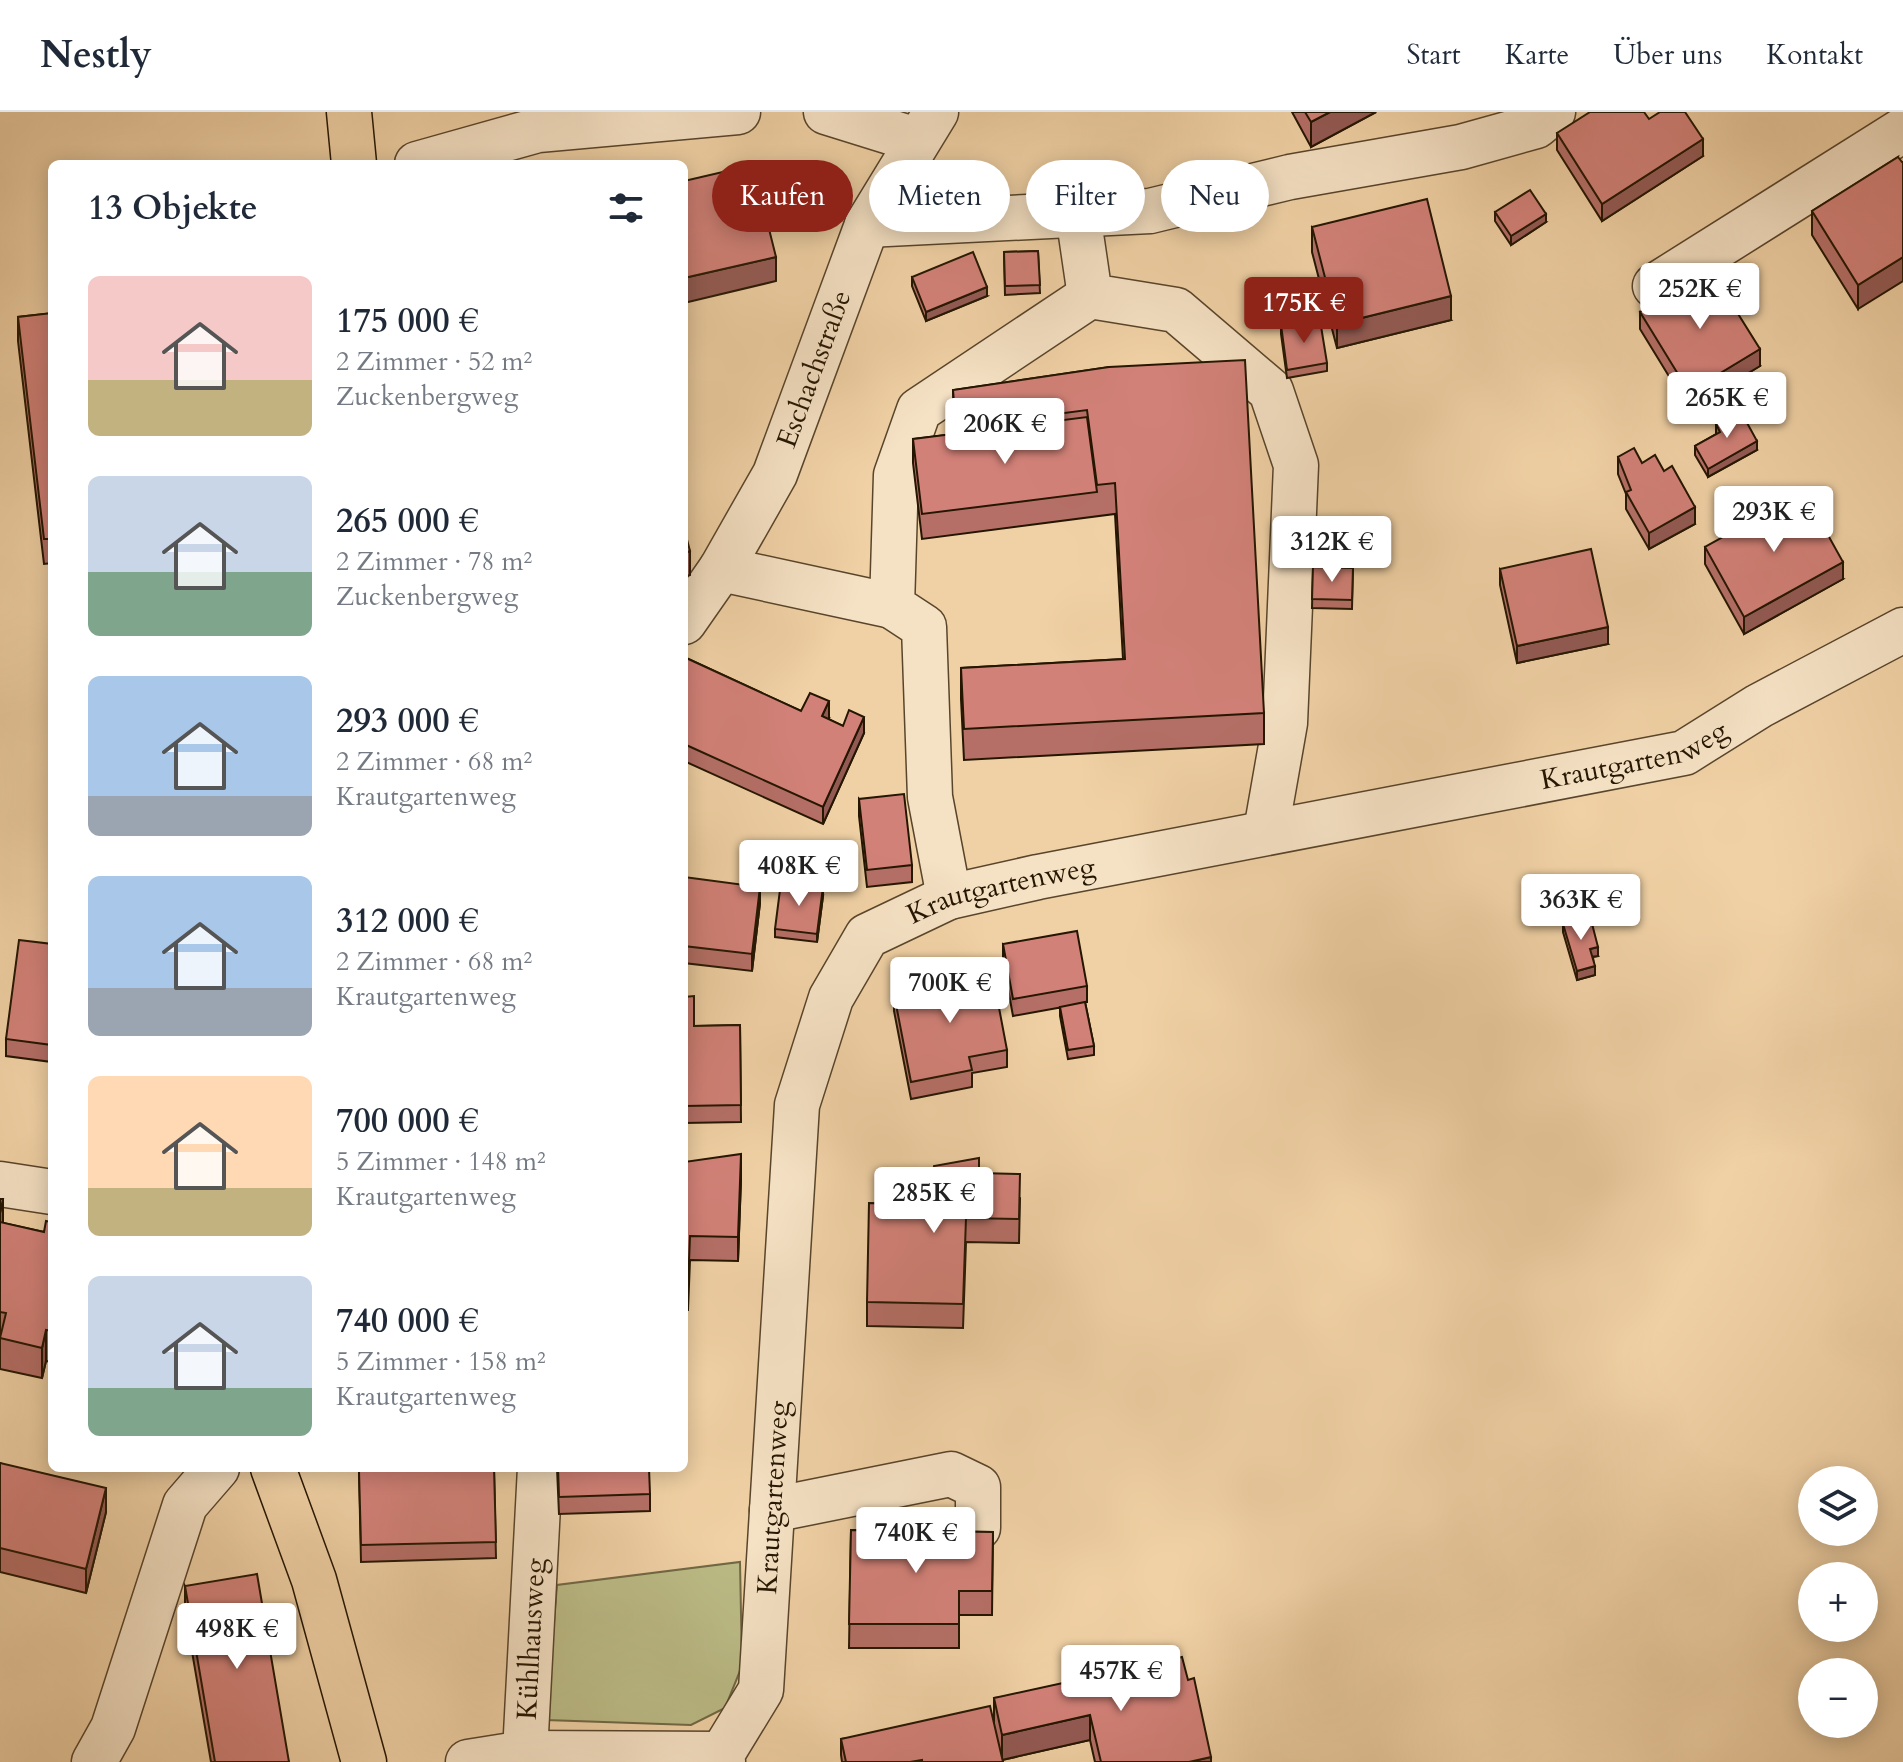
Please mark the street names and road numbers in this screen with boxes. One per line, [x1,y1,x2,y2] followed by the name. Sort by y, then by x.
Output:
[767,285,860,453] street label: Eschachstraße
[1537,711,1735,799] street label: Krautgartenweg
[900,847,1099,933] street label: Krautgartenweg
[748,1399,798,1595] street label: Krautgartenweg
[508,1557,554,1721] street label: Kühlhausweg

